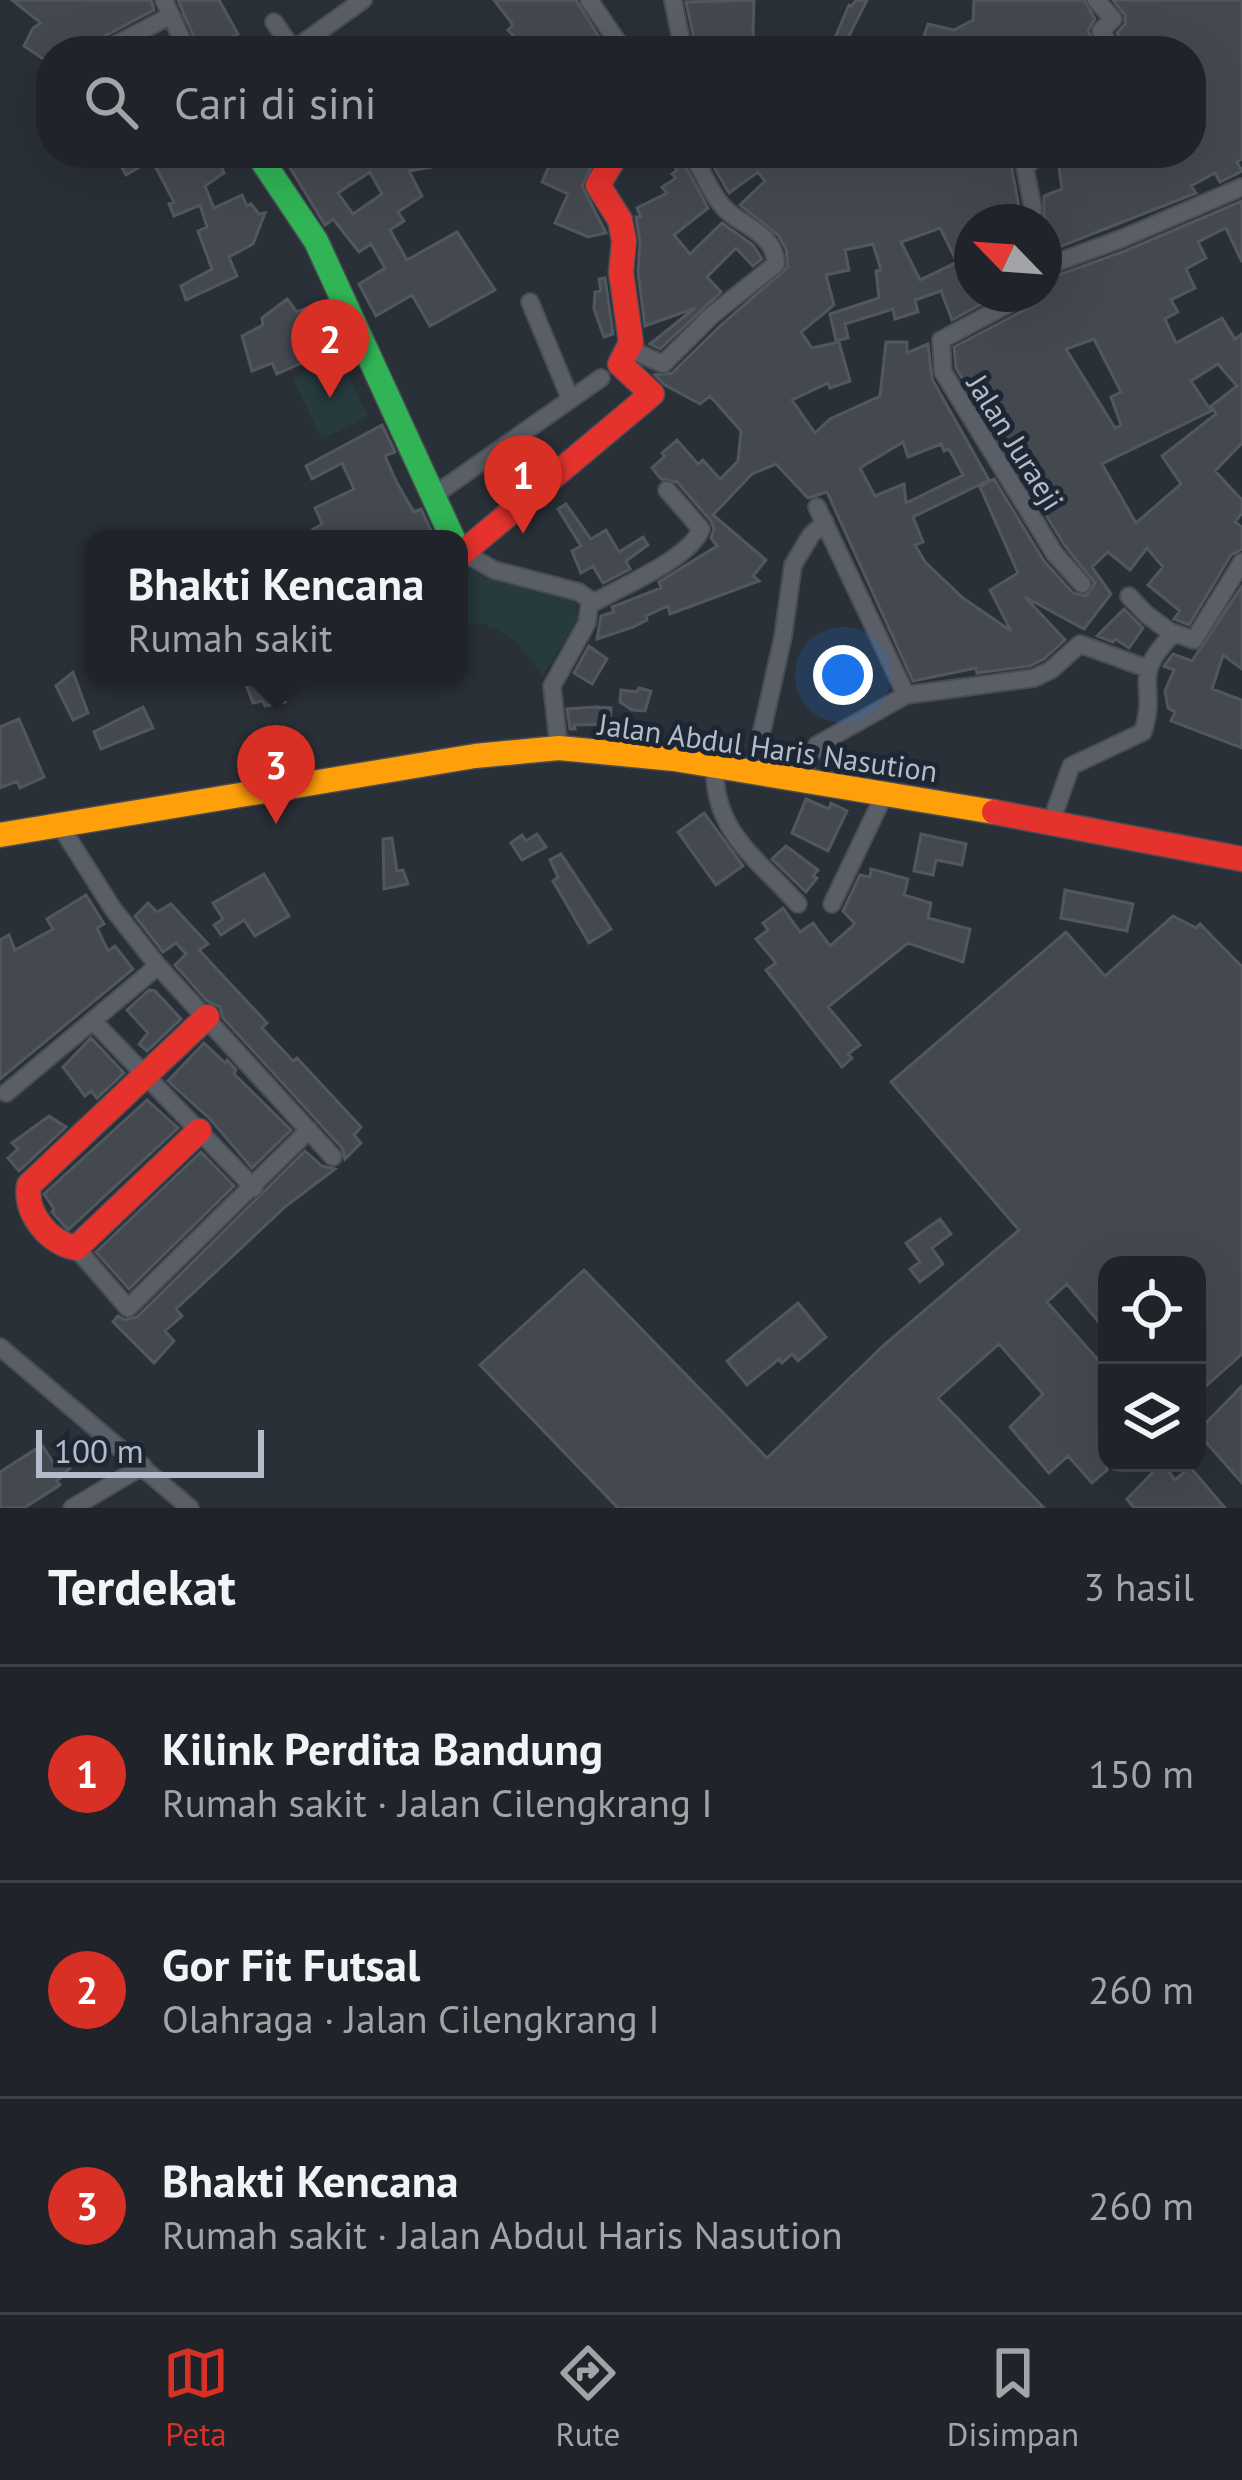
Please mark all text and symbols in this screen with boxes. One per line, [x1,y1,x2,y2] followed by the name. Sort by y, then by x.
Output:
[36,36,1206,168] search box
[78,69,144,135] icon: search
[174,73,377,131] text: Cari di sini
[954,204,1062,312] north arrow
[291,299,369,398] pin: 2
[958,365,1073,517] street label: Jalan Juraeji
[484,435,562,534] pin: 1
[84,530,468,686] popup
[128,554,424,612] text: Bhakti Kencana
[128,612,332,663] text: Rumah sakit
[813,645,873,705] your location
[594,704,940,790] street label: Jalan Abdul Haris Nasution
[237,725,315,824] pin: 3
[1098,1256,1206,1472] map controls
[1098,1256,1206,1364] button: locate
[1098,1364,1206,1472] button: layers
[36,1424,264,1477] scale bar
[54,1429,144,1472] text: 100 m
[48,1553,236,1619] text: Terdekat
[1083,1561,1194,1612] text: 3 hasil
[162,1719,603,1777] text: Kilink Perdita Bandung
[76,1748,98,1799] text: 1
[1088,1748,1194,1799] text: 150 m
[162,1777,713,1828] text: Rumah sakit · Jalan Cilengkrang I
[162,1935,420,1993] text: Gor Fit Futsal
[76,1964,98,2015] text: 2
[1088,1964,1194,2015] text: 260 m
[162,1993,660,2044] text: Olahraga · Jalan Cilengkrang I
[162,2151,459,2209] text: Bhakti Kencana
[76,2180,98,2231] text: 3
[1088,2180,1194,2231] text: 260 m
[162,2209,843,2260] text: Rumah sakit · Jalan Abdul Haris Nasution
[163,2340,229,2455] tab: Peta
[555,2340,621,2455] tab: Rute
[947,2340,1079,2455] tab: Disimpan

